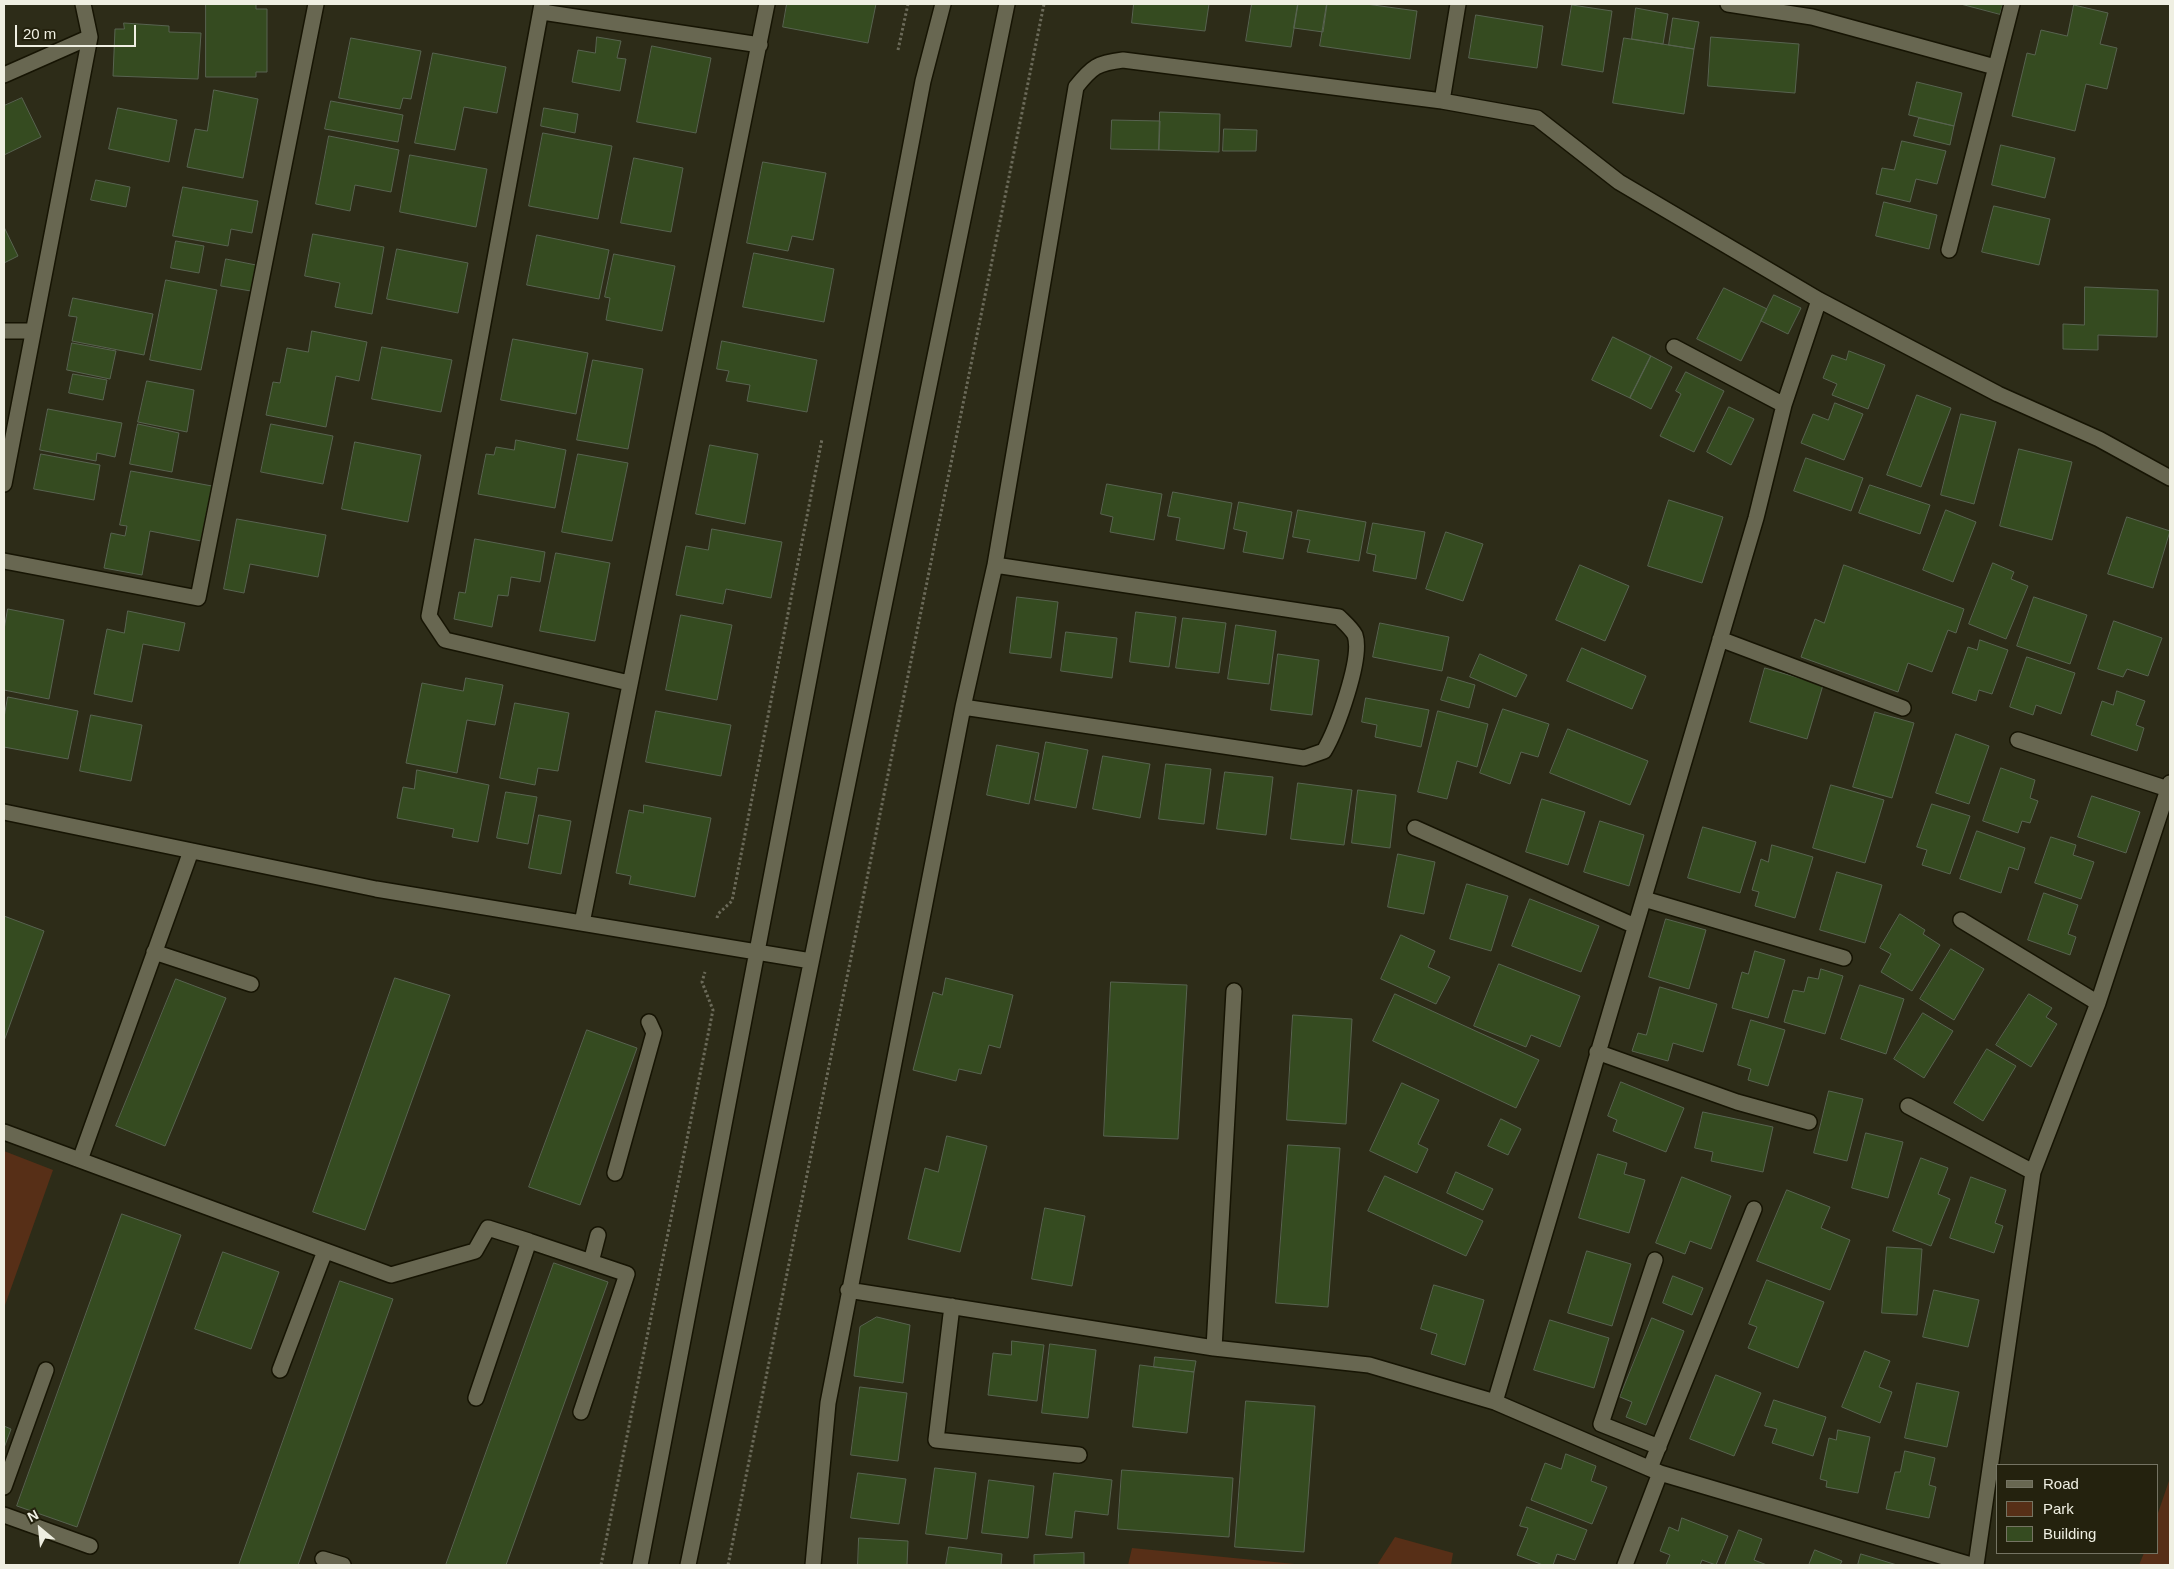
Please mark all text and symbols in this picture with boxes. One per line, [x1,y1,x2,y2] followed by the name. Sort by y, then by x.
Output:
[18,15,139,47] scale bar
[23,25,56,42] text: 20 m
[1996,1464,2159,1554] legend
[2043,1475,2079,1492] text: Road
[2043,1500,2074,1517] text: Park
[15,1504,65,1554] north arrow
[25,1506,41,1525] text: N
[2043,1525,2096,1542] text: Building

